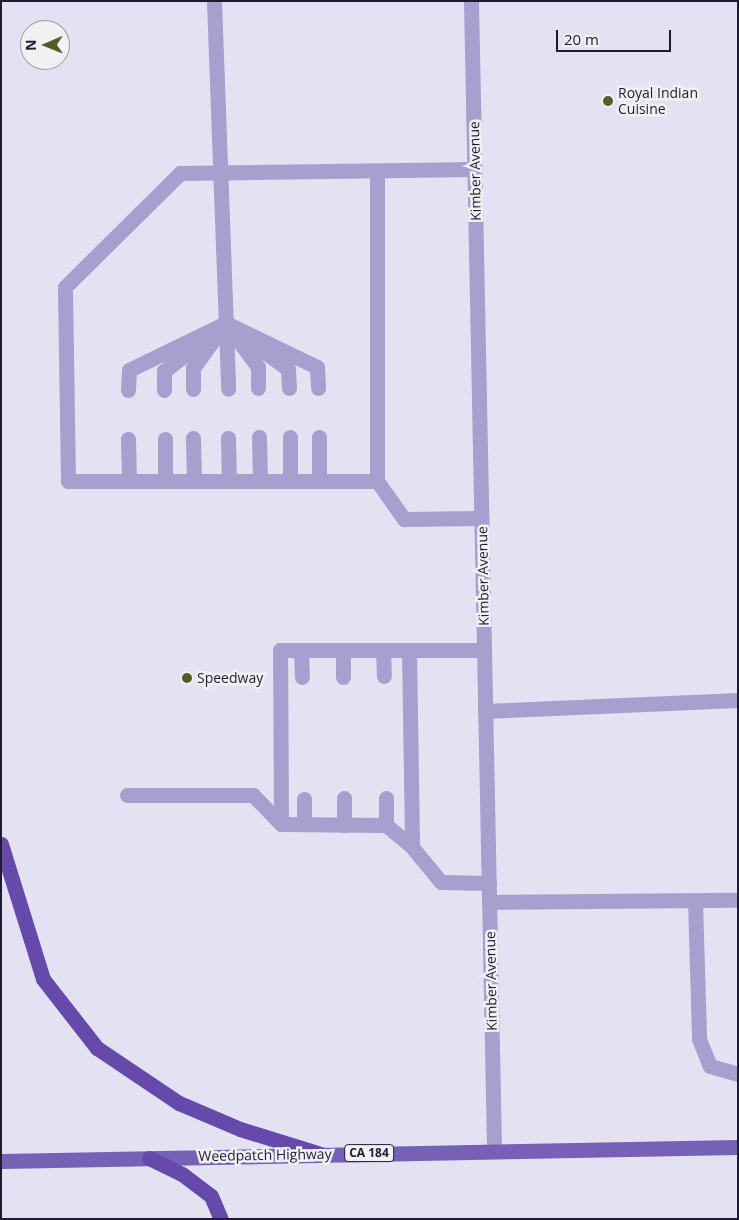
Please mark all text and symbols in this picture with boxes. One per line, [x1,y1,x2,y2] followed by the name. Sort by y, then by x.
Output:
[20,20,70,70] north arrow
[559,20,674,52] scale bar
[564,29,599,49] text: 20 m
[21,39,40,51] text: N
[618,85,698,118] place label: Royal Indian Cuisine
[602,95,614,107] marker: Royal Indian Cuisine
[466,121,484,221] street label: Kimber Avenue
[474,526,492,626] street label: Kimber Avenue
[197,670,263,686] place label: Speedway
[181,672,193,684] marker: Speedway
[482,931,500,1031] street label: Kimber Avenue
[344,1144,394,1162] road number: CA 184
[198,1145,332,1165] street label: Weedpatch Highway

